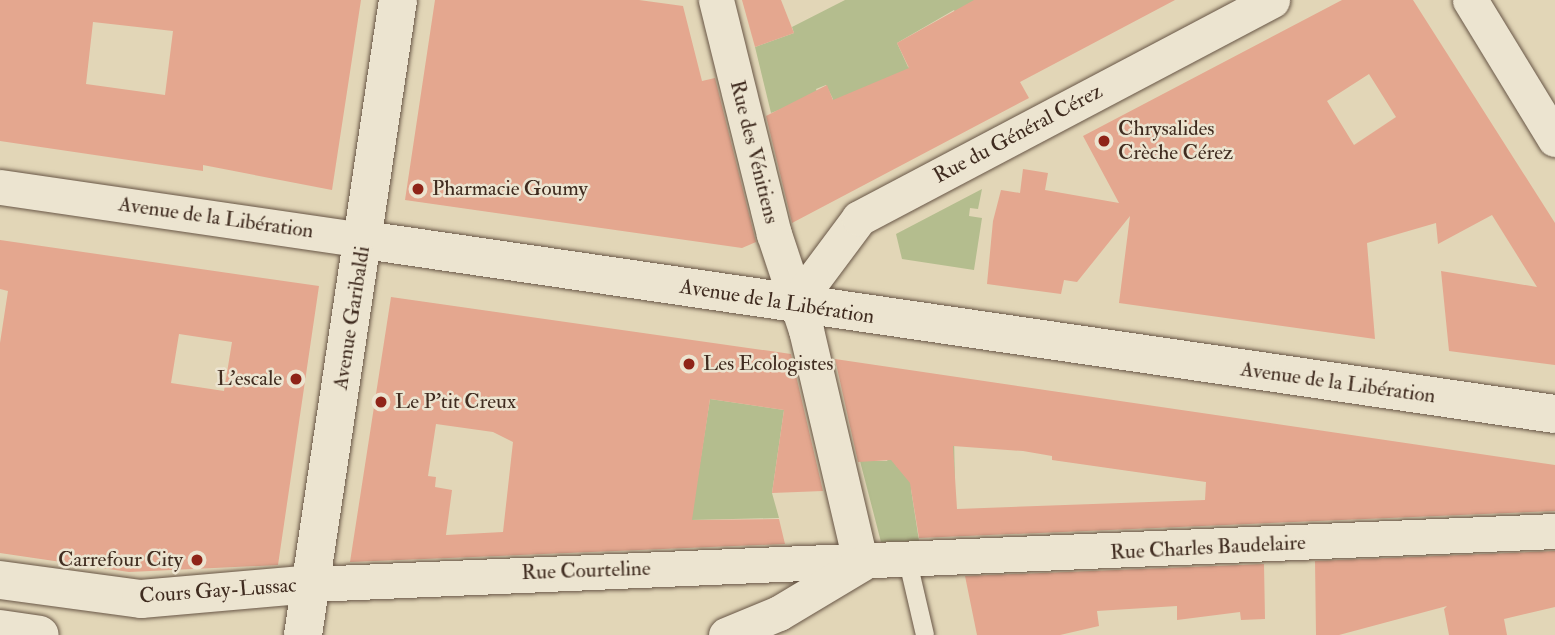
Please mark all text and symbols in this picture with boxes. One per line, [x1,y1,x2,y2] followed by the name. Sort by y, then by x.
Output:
[724,78,784,226] street label: Rue des Vénitiens
[929,79,1107,189] street label: Rue du Général Cérez
[1118,116,1233,166] place label: Chrysalides Crèche Cérez
[1096,133,1112,149] marker: Chrysalides Crèche Cérez
[432,176,588,202] place label: Pharmacie Goumy
[410,181,426,197] marker: Pharmacie Goumy
[117,192,315,244] street label: Avenue de la Libération
[328,244,376,392] street label: Avenue Garibaldi
[678,274,876,330] street label: Avenue de la Libération
[703,351,833,377] place label: Les Ecologistes
[681,356,697,372] marker: Les Ecologistes
[1239,357,1437,409] street label: Avenue de la Libération
[217,366,282,392] place label: L'escale
[288,371,304,387] marker: L'escale
[395,389,516,415] place label: Le P'tit Creux
[373,394,389,410] marker: Le P'tit Creux
[1110,530,1306,566] street label: Rue Charles Baudelaire
[58,547,183,573] place label: Carrefour City
[189,552,205,568] marker: Carrefour City
[521,556,651,586] street label: Rue Courteline
[139,573,297,609] street label: Cours Gay-Lussac

